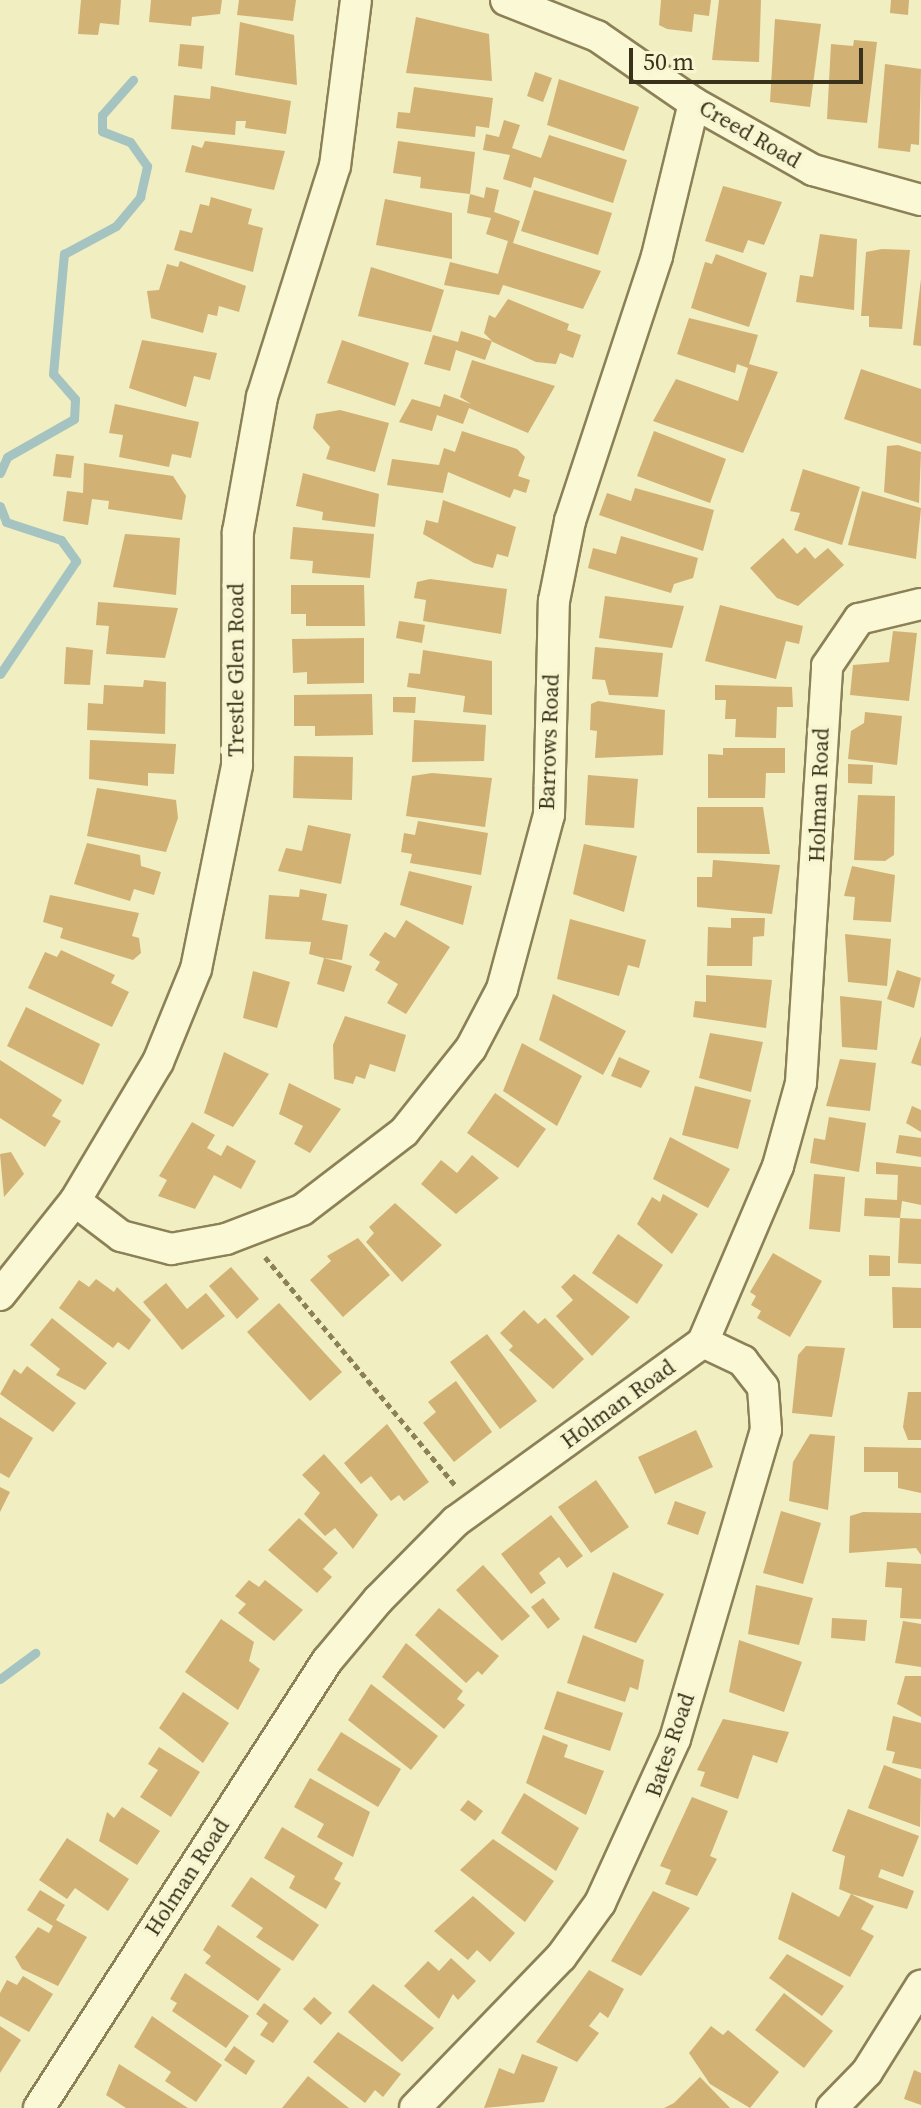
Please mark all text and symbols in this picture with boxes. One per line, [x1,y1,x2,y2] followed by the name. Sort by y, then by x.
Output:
[633,32,867,82] scale bar
[643,45,694,78] text: 50 m
[695,94,805,174] street label: Creed Road
[223,583,249,757] street label: Trestle Glen Road
[533,673,565,811] street label: Barrows Road
[803,727,835,863] street label: Holman Road
[556,1354,680,1454] street label: Holman Road
[640,1690,700,1800] street label: Bates Road
[139,1813,235,1941] street label: Holman Road

